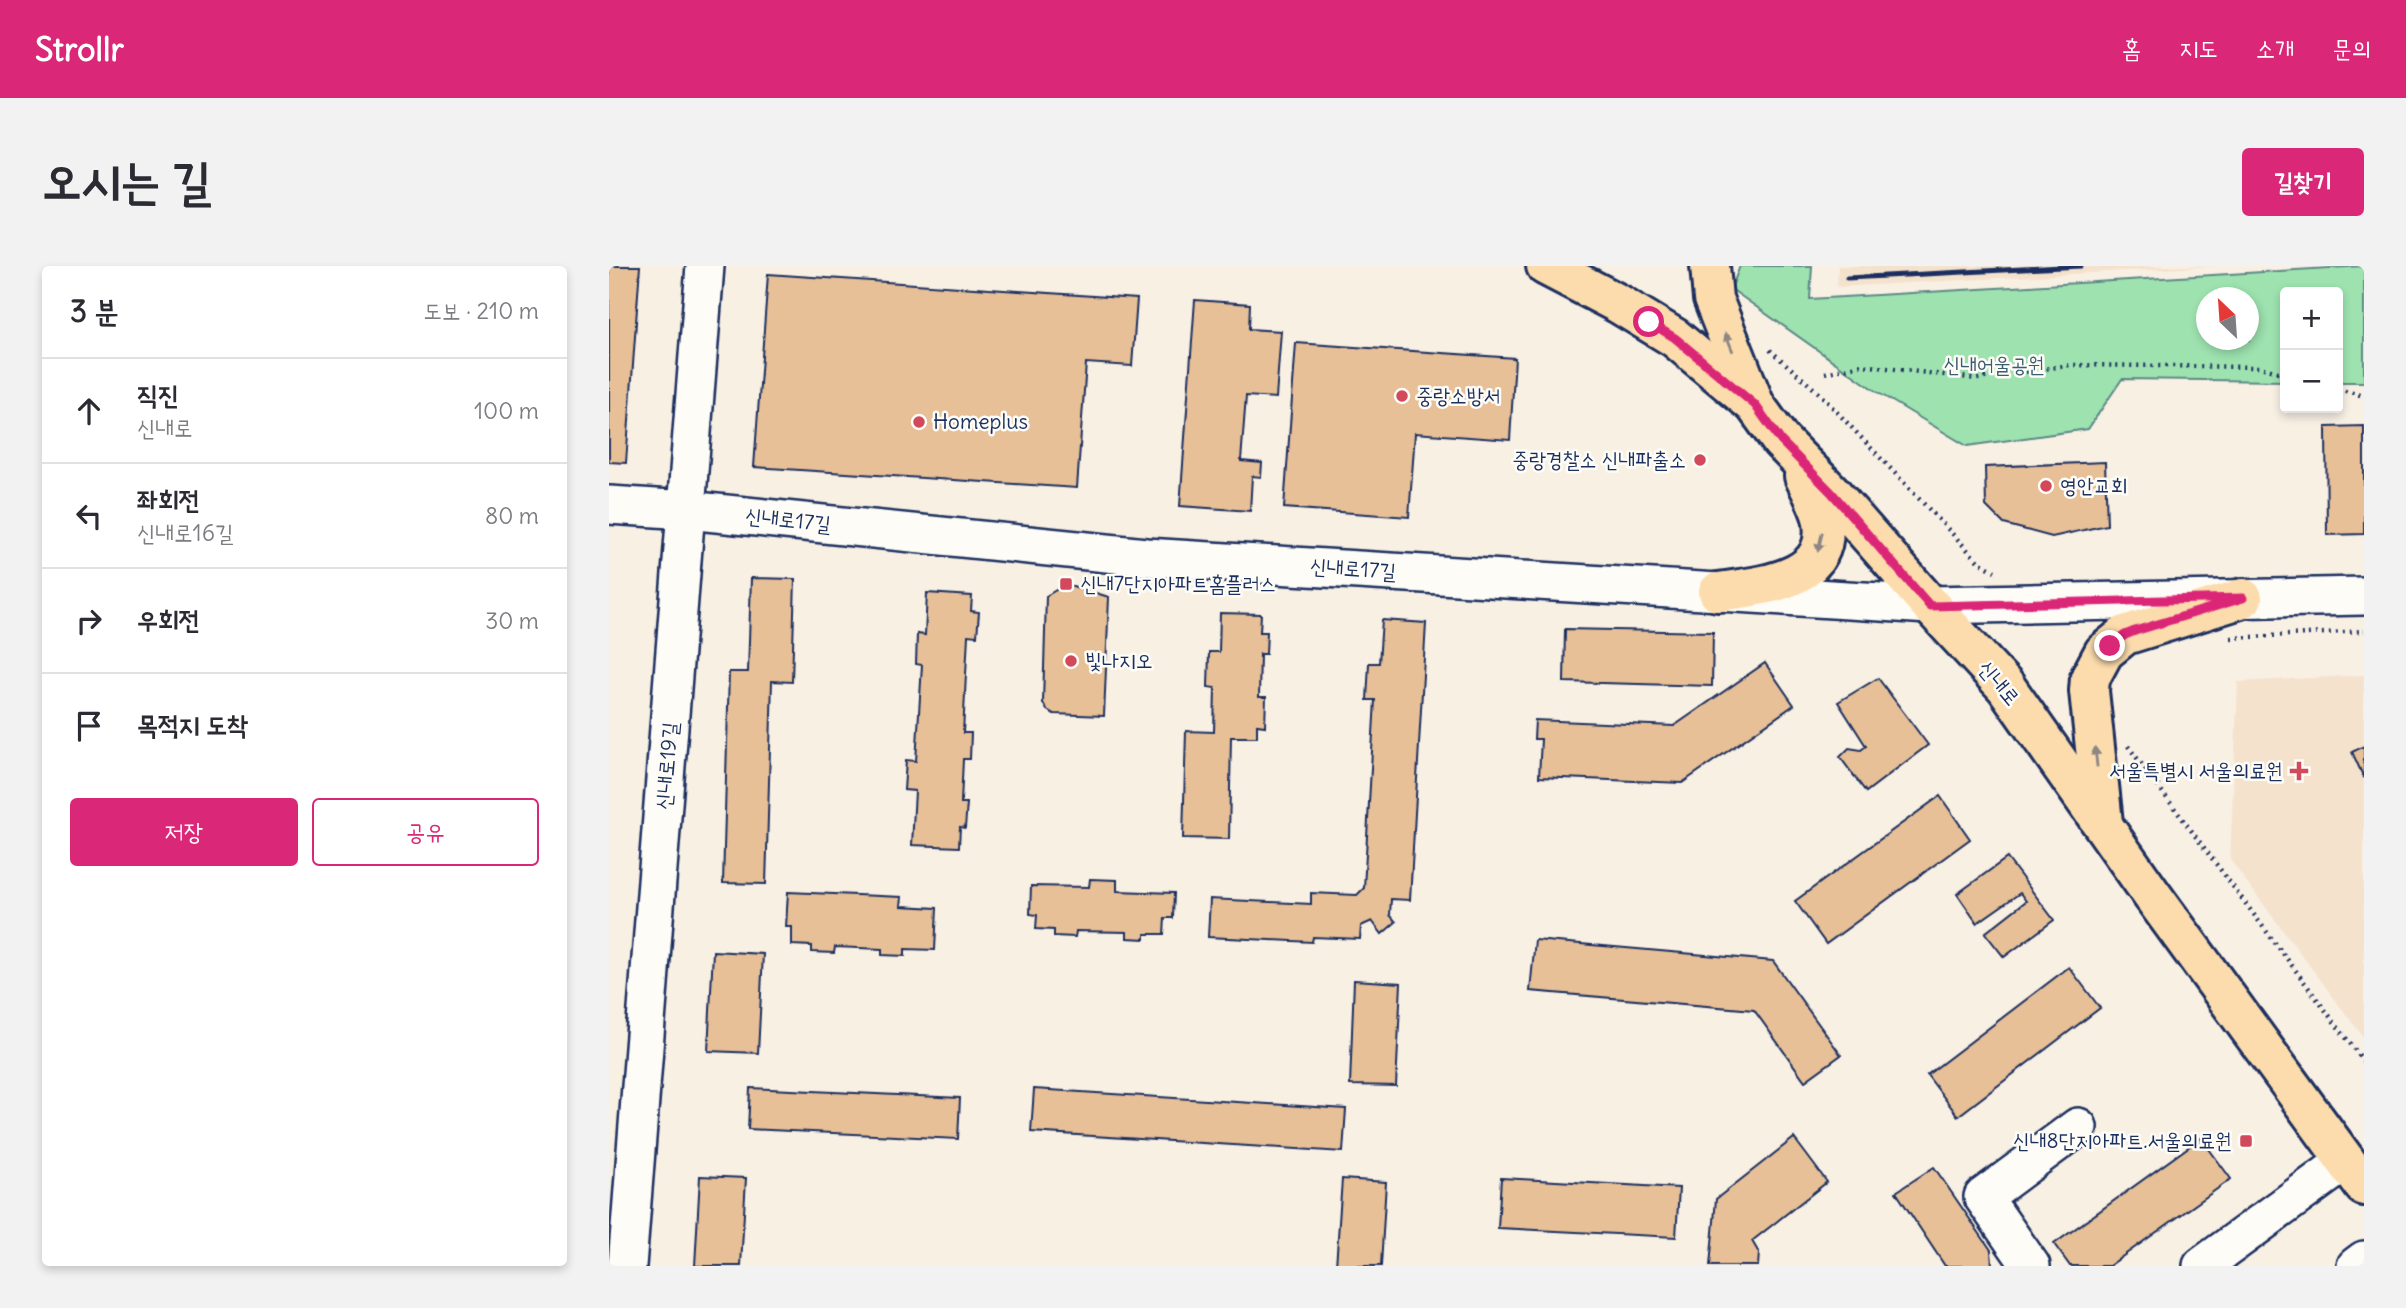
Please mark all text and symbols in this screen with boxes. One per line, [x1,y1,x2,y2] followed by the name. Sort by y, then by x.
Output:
[35,28,124,70] text: Strollr
[2122,33,2141,63] text: 홈
[2179,33,2218,63] text: 지도
[2256,33,2294,63] text: 소개
[2332,33,2371,63] text: 문의
[2242,148,2364,216] button: 길찾기
[42,150,211,211] text: 오시는 길
[2196,287,2259,350] north arrow
[2280,287,2343,413] map controls
[2280,287,2343,350] button: +
[70,292,118,330] text: 3 분
[423,296,539,325] text: 도보 · 210 m
[1633,306,1664,337] route start
[1724,331,1735,352] one-way arrow
[2280,350,2343,413] button: −
[1943,351,2045,378] park label: 신내어울공원
[137,378,179,411] text: 직진
[1416,382,1501,409] place label: 중랑소방서
[1394,388,1410,404] marker: 중랑소방서
[70,392,108,430] icon: ahead
[474,396,539,425] text: 100 m
[933,408,1028,435] place label: Homeplus
[137,413,193,442] text: 신내로
[911,414,927,430] marker: Homeplus
[1512,446,1686,473] place label: 중랑경찰소 신내파출소
[1692,452,1708,468] marker: 중랑경찰소 신내파출소
[2060,472,2128,499] place label: 영안교회
[2038,478,2054,494] marker: 영안교회
[137,483,200,516] text: 좌회전
[70,497,108,535] icon: left
[485,501,539,530] text: 80 m
[744,502,832,537] street label: 신내로17길
[137,518,233,547] text: 신내로16길
[1814,531,1825,553] one-way arrow
[1309,552,1397,585] street label: 신내로17길
[1080,570,1276,597] place label: 신내7단지아파트홈플러스
[1058,576,1074,592] marker: 신내7단지아파트홈플러스
[70,602,108,640] icon: right
[137,603,200,636] text: 우회전
[485,606,539,635] text: 30 m
[2094,630,2125,661] route end
[1085,647,1153,674] place label: 빛나지오
[1063,653,1079,669] marker: 빛나지오
[1973,655,2026,711] street label: 신내로
[70,707,108,745] icon: arrive
[137,708,248,741] text: 목적지 도착
[649,721,684,811] street label: 신내로19길
[2090,746,2101,768] one-way arrow
[2109,757,2283,784] place label: 서울특별시 서울의료원
[2289,761,2309,781] marker: 서울특별시 서울의료원
[70,798,298,866] button: 저장
[312,798,539,866] button: 공유
[2013,1127,2232,1154] place label: 신내8단지아파트.서울의료원
[2238,1133,2254,1149] marker: 신내8단지아파트.서울의료원

